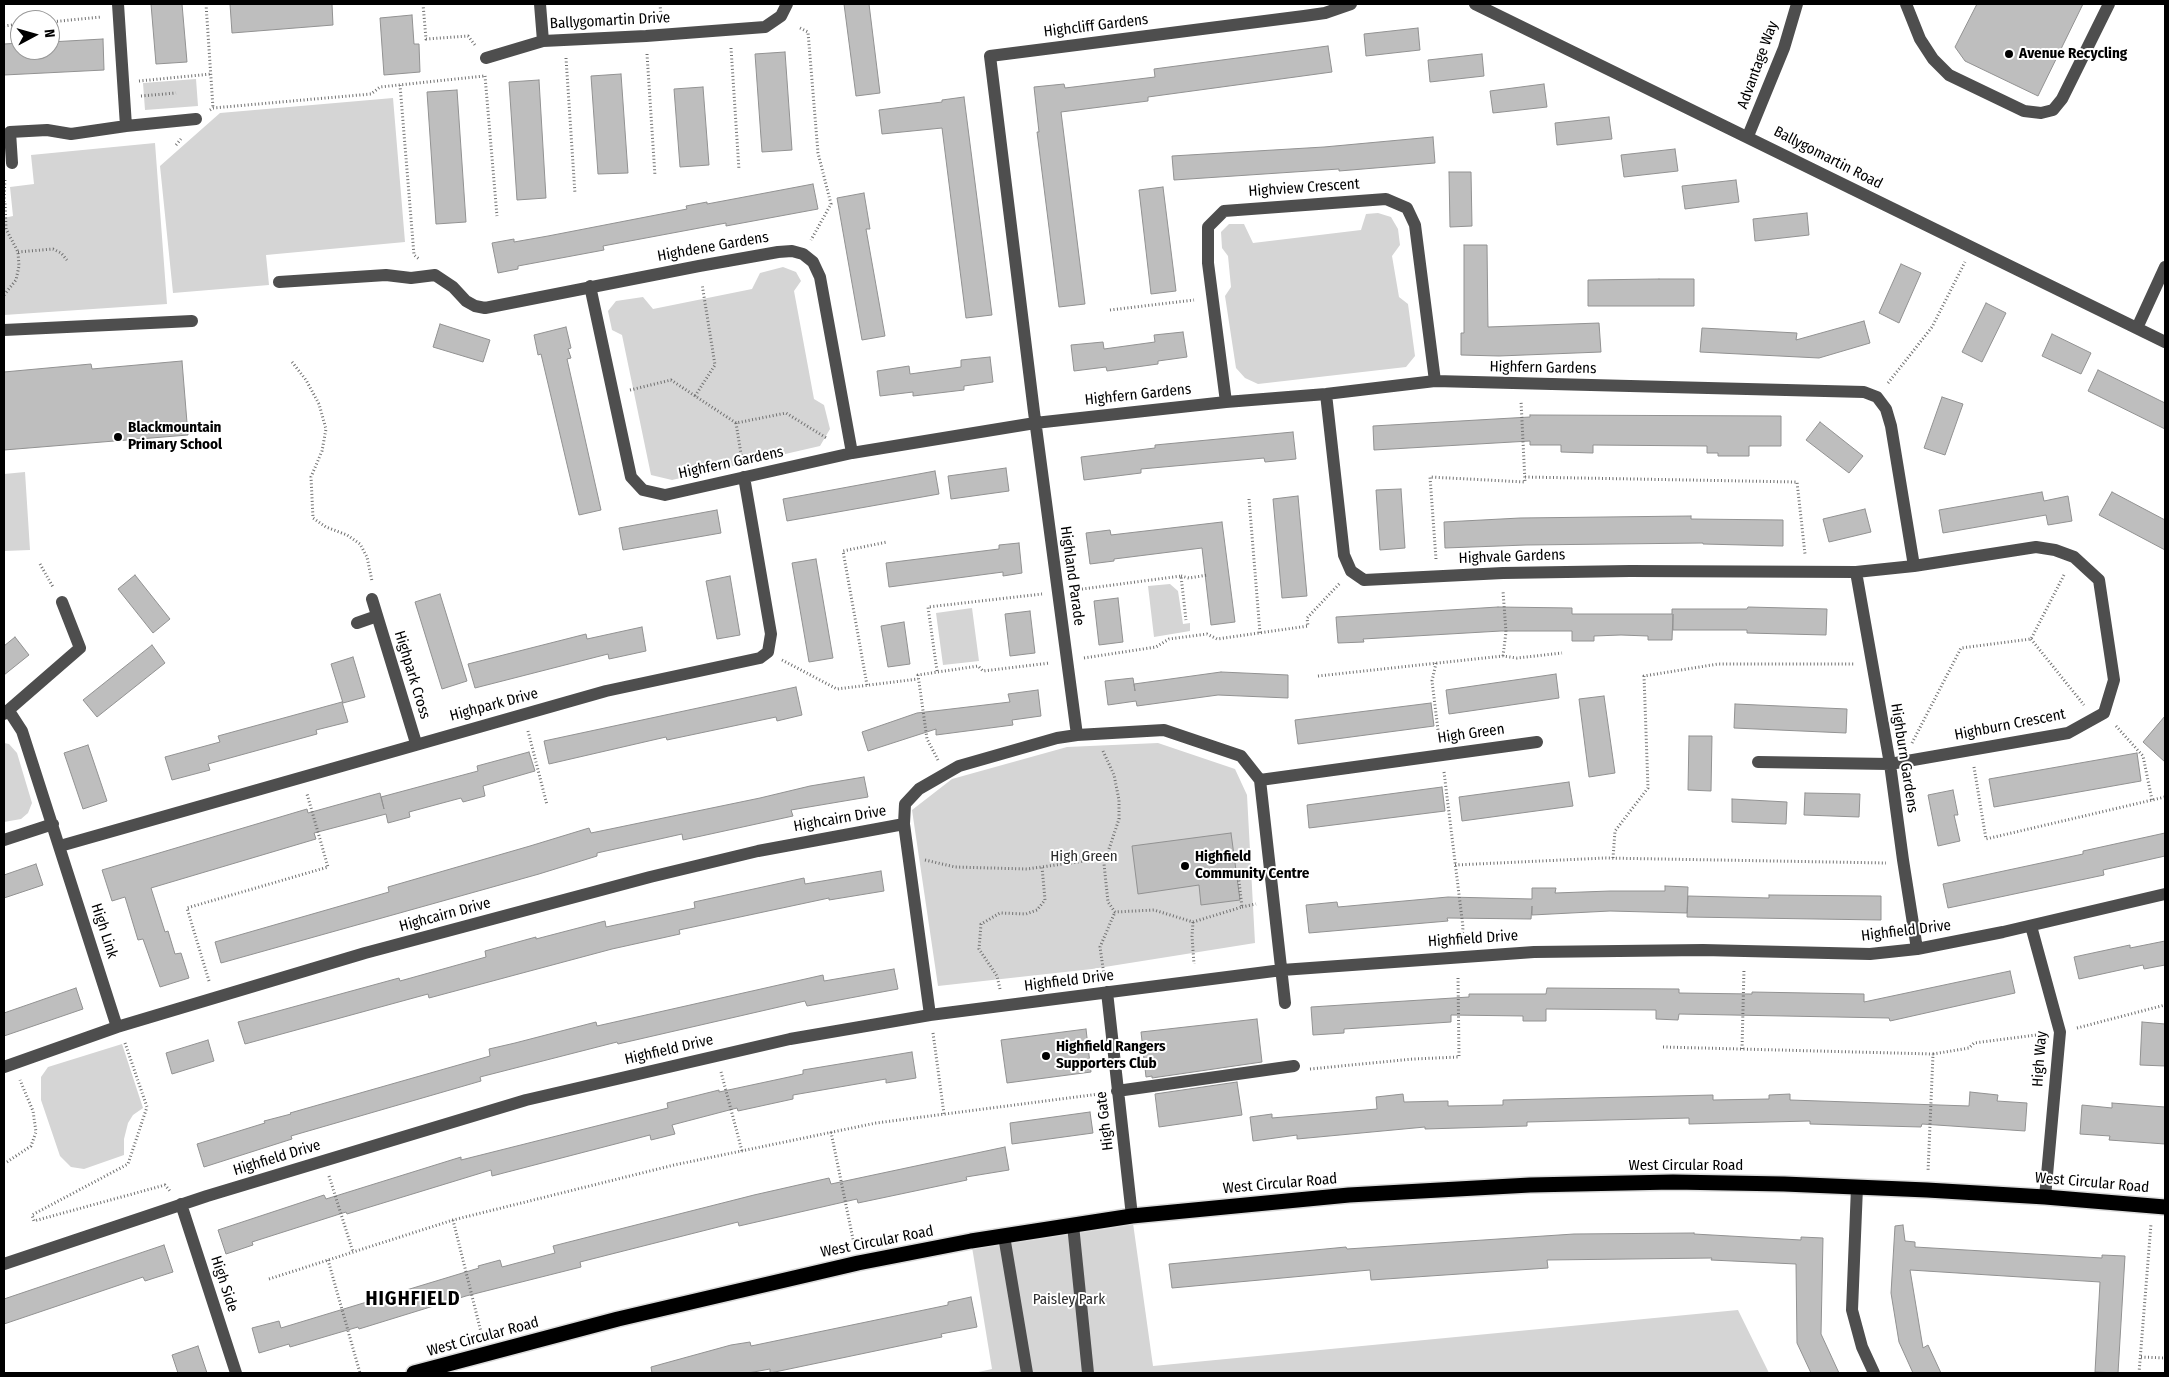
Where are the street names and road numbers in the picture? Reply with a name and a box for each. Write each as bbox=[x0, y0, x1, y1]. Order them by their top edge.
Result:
street label: Ballygomartin Drive bbox=[549, 9, 671, 33]
street label: Highcliff Gardens bbox=[1043, 11, 1149, 41]
street label: Advantage Way bbox=[1734, 19, 1782, 111]
street label: Ballygomartin Road bbox=[1771, 123, 1885, 193]
street label: Highview Crescent bbox=[1248, 175, 1360, 201]
street label: Highdene Gardens bbox=[656, 228, 770, 266]
street label: Highfern Gardens bbox=[1489, 358, 1597, 378]
street label: Highfern Gardens bbox=[1084, 380, 1192, 410]
street label: Highfern Gardens bbox=[677, 443, 785, 483]
street label: Highland Parade bbox=[1056, 525, 1088, 627]
street label: Highvale Gardens bbox=[1458, 546, 1566, 568]
street label: Highpark Cross bbox=[390, 629, 434, 721]
street label: Highpark Drive bbox=[448, 685, 540, 725]
street label: Highburn Gardens bbox=[1886, 702, 1922, 814]
street label: Highburn Crescent bbox=[1953, 705, 2067, 745]
street label: High Green bbox=[1436, 720, 1506, 748]
street label: Highcairn Drive bbox=[792, 802, 888, 836]
street label: Highcairn Drive bbox=[397, 894, 493, 936]
street label: High Link bbox=[87, 901, 121, 961]
street label: Highfield Drive bbox=[1860, 917, 1952, 945]
street label: Highfield Drive bbox=[1427, 927, 1519, 951]
street label: Highfield Drive bbox=[1023, 967, 1115, 995]
street label: High Way bbox=[2029, 1030, 2051, 1088]
street label: Highfield Drive bbox=[623, 1031, 715, 1069]
street label: High Gate bbox=[1092, 1090, 1118, 1152]
street label: Highfield Drive bbox=[231, 1136, 323, 1180]
street label: West Circular Road bbox=[1629, 1157, 1743, 1175]
street label: West Circular Road bbox=[2034, 1169, 2150, 1197]
street label: West Circular Road bbox=[1222, 1170, 1338, 1198]
street label: West Circular Road bbox=[819, 1222, 935, 1262]
street label: High Side bbox=[206, 1254, 242, 1314]
street label: West Circular Road bbox=[425, 1313, 541, 1361]

